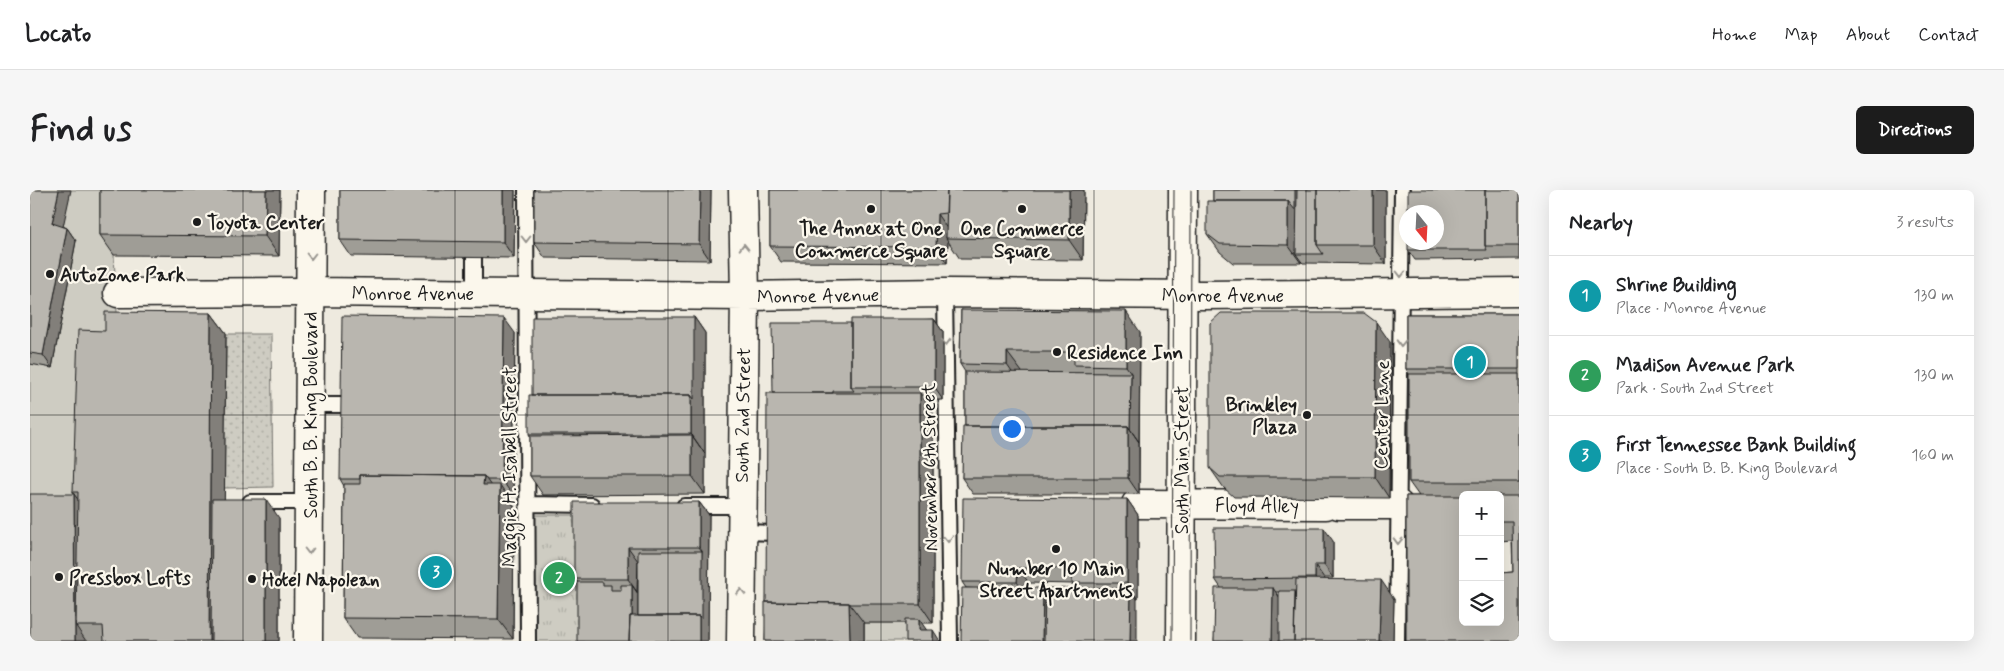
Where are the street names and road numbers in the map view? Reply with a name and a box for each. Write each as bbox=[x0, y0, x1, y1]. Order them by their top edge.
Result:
street label: Monroe Avenue bbox=[352, 282, 474, 307]
street label: Monroe Avenue bbox=[757, 283, 879, 310]
street label: Monroe Avenue bbox=[1162, 284, 1284, 309]
street label: South B. B. King Boulevard bbox=[299, 312, 326, 518]
street label: South 2nd Street bbox=[730, 347, 757, 483]
street label: Center Lane bbox=[1369, 360, 1396, 470]
street label: Maggie H. Isabell Street bbox=[498, 367, 526, 567]
street label: November 6th Street bbox=[917, 382, 944, 552]
street label: South Main Street bbox=[1170, 386, 1195, 534]
street label: Floyd Alley bbox=[1215, 494, 1299, 520]

